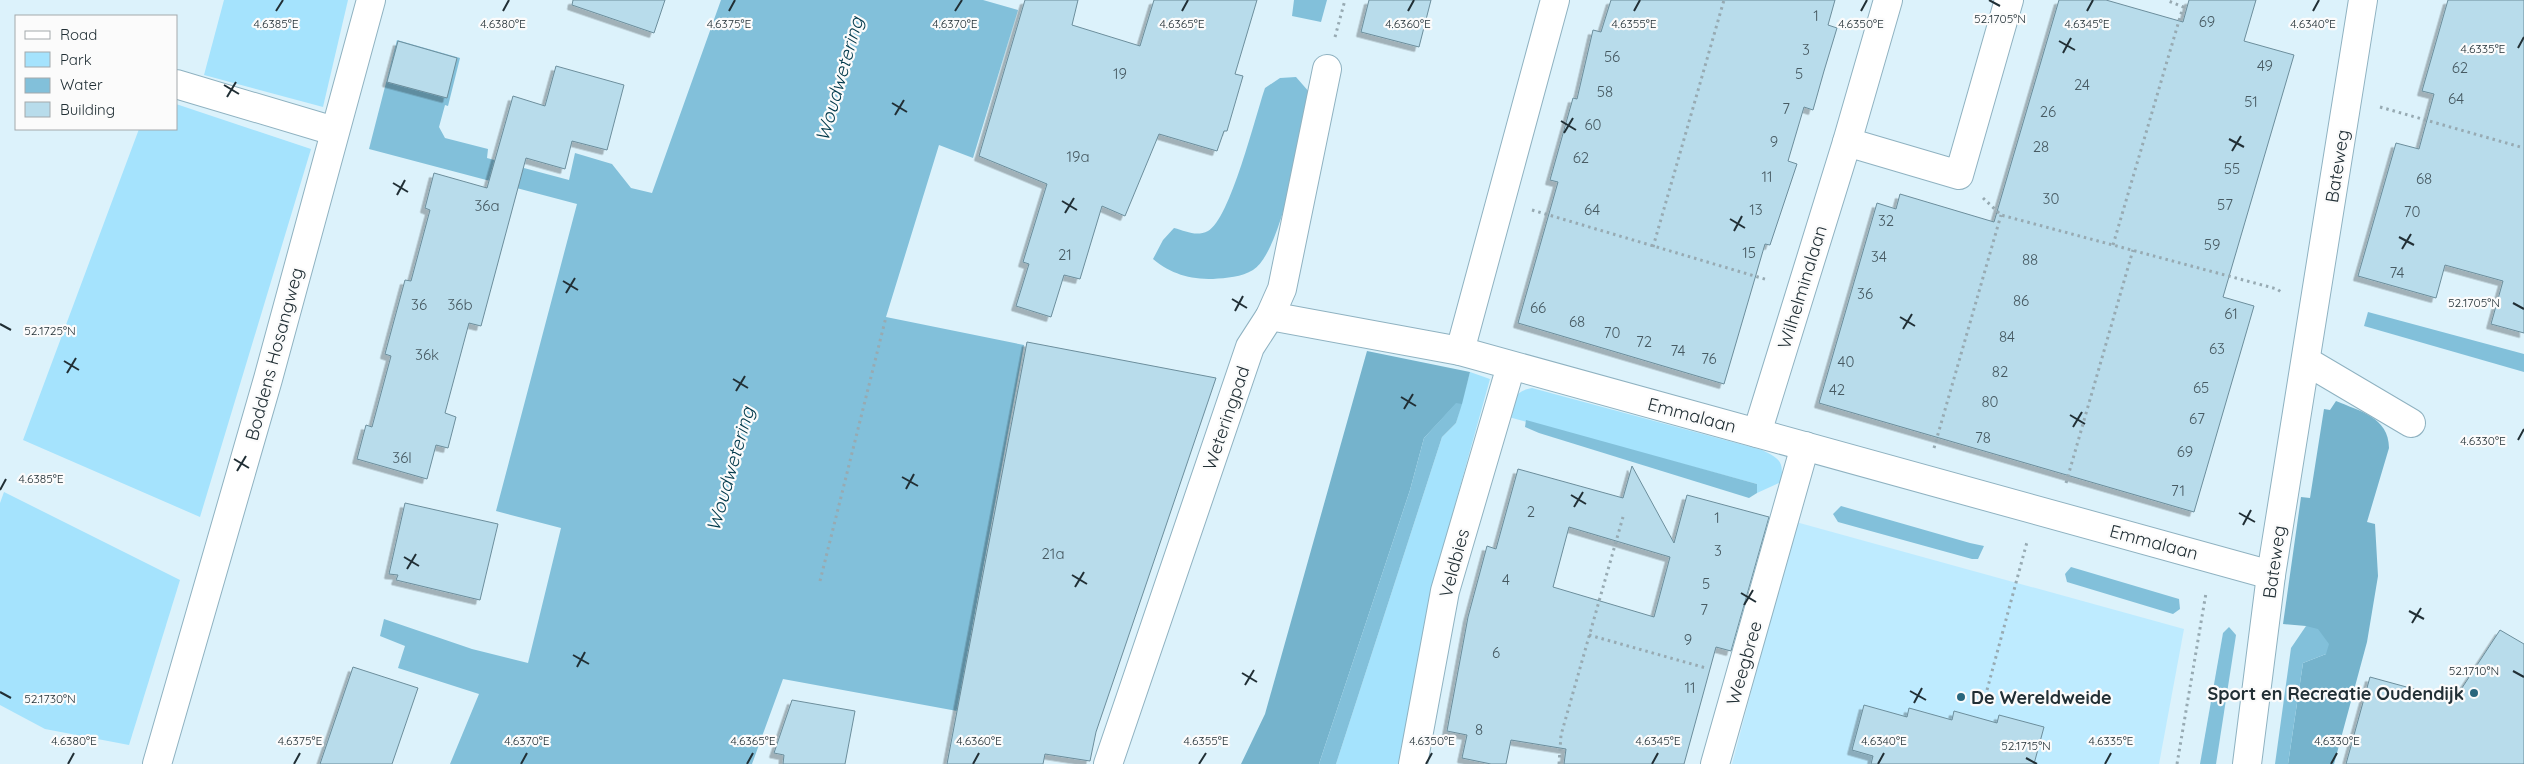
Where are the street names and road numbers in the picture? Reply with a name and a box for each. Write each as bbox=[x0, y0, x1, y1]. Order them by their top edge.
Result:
street label: Bateweg bbox=[2320, 128, 2354, 204]
street label: Wilhelminalaan bbox=[1772, 222, 1832, 352]
street label: Boddens Hosangweg bbox=[240, 265, 308, 443]
street label: Weteringpad bbox=[1197, 363, 1255, 473]
street label: Emmalaan bbox=[1645, 392, 1739, 438]
street label: Emmalaan bbox=[2107, 519, 2201, 565]
street label: Bateweg bbox=[2257, 524, 2291, 600]
street label: Veldbies bbox=[1434, 526, 1474, 600]
street label: Weegbree bbox=[1721, 618, 1767, 708]

